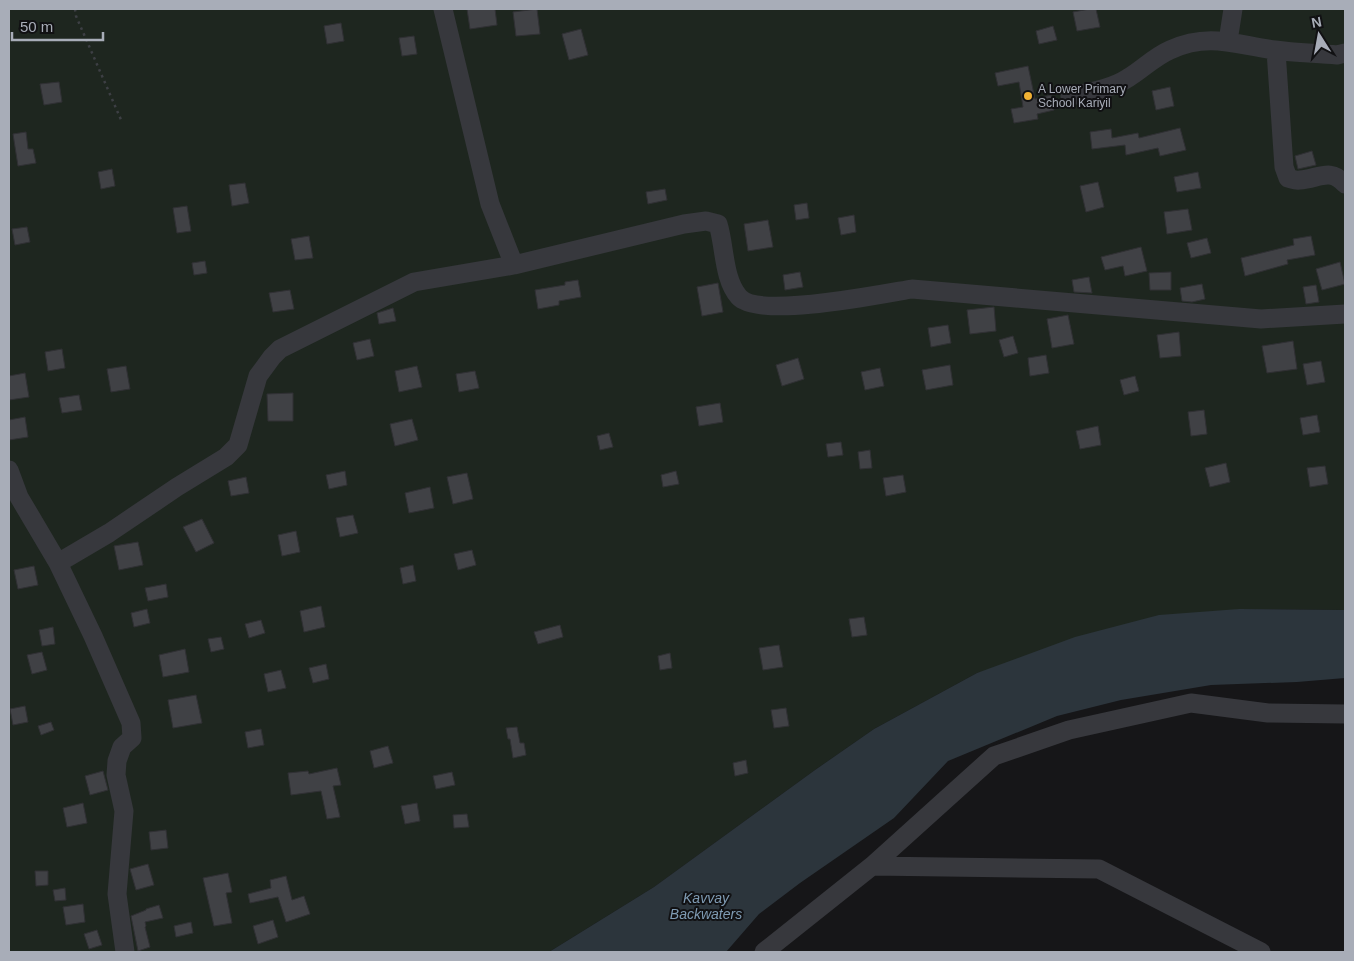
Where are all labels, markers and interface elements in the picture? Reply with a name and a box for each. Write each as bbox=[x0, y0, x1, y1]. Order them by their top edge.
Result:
scale bar bbox=[12, 10, 104, 42]
north arrow bbox=[1294, 10, 1344, 60]
text: N bbox=[1310, 13, 1323, 31]
text: 50 m bbox=[20, 18, 53, 35]
place label: A Lower Primary School Kariyil bbox=[1038, 82, 1126, 110]
marker: A Lower Primary School Kariyil bbox=[1022, 90, 1034, 102]
water label: Kavvay Backwaters bbox=[670, 890, 742, 922]

